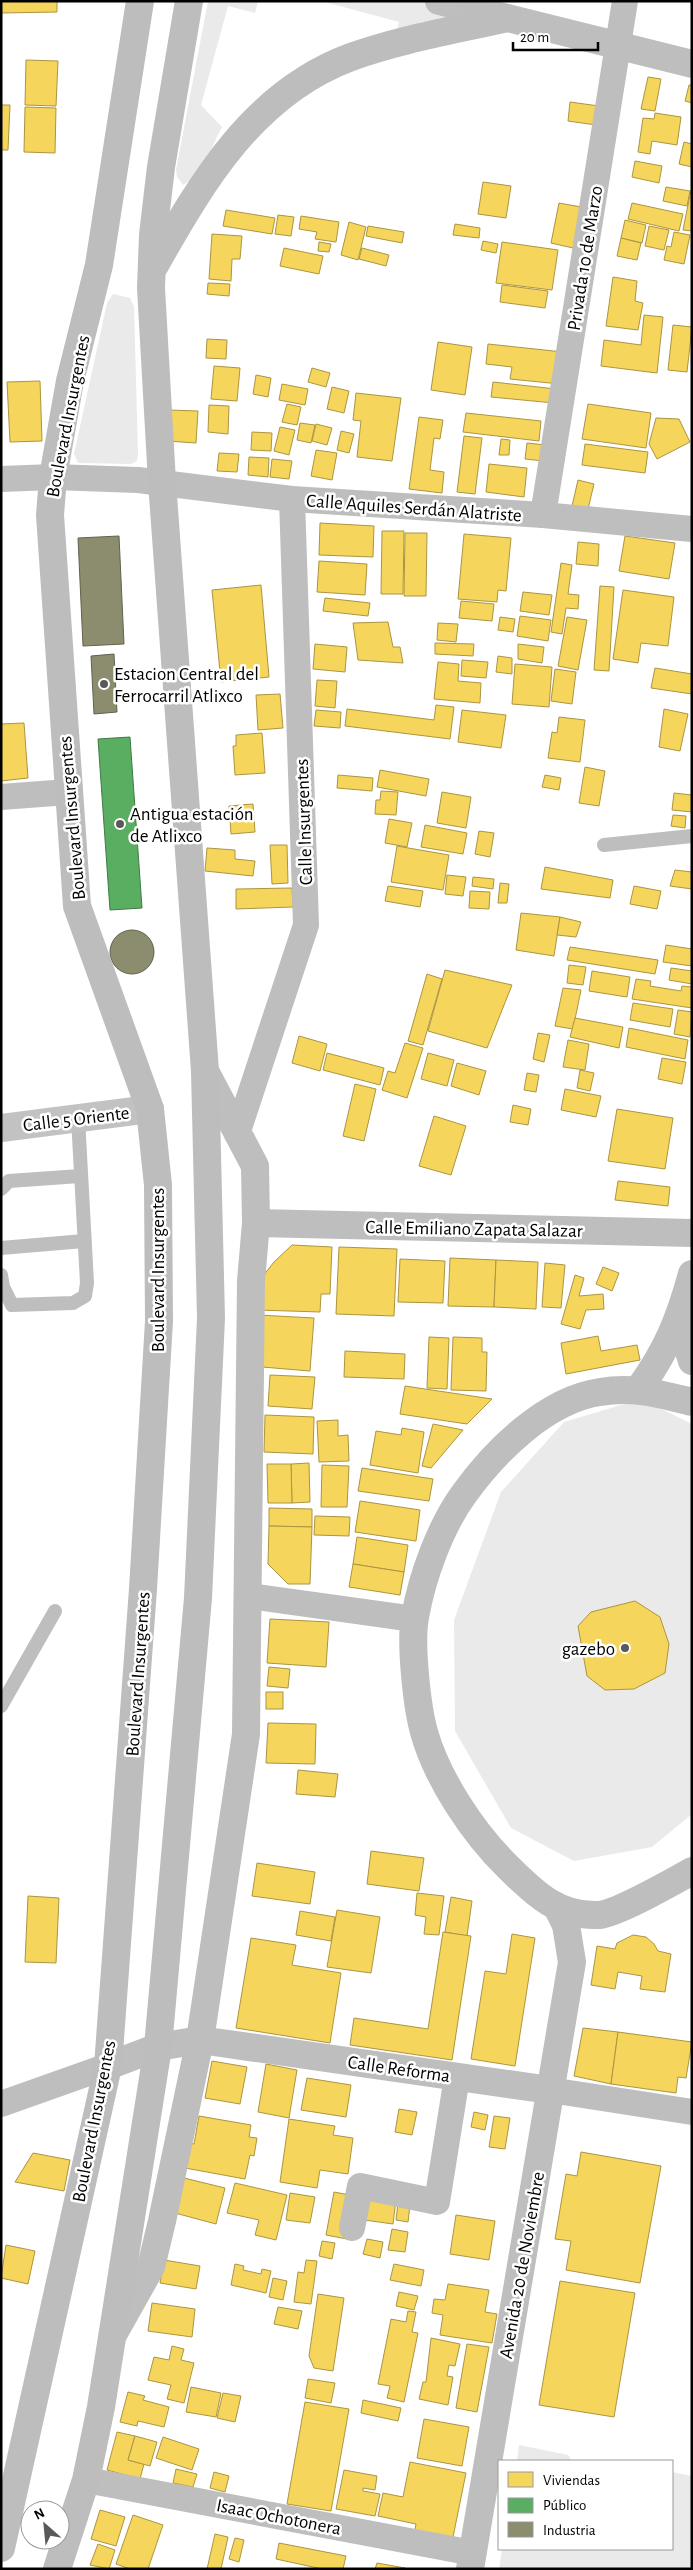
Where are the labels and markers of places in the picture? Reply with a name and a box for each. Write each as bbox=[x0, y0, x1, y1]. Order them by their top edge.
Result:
place label: Estacion Central del Ferrocarril Atlixco bbox=[114, 665, 259, 706]
marker: Estacion Central del Ferrocarril Atlixco bbox=[98, 678, 110, 690]
place label: Antigua estación de Atlixco bbox=[130, 805, 254, 846]
marker: Antigua estación de Atlixco bbox=[114, 818, 126, 830]
place label: gazebo bbox=[562, 1640, 615, 1659]
marker: gazebo bbox=[619, 1642, 631, 1654]

